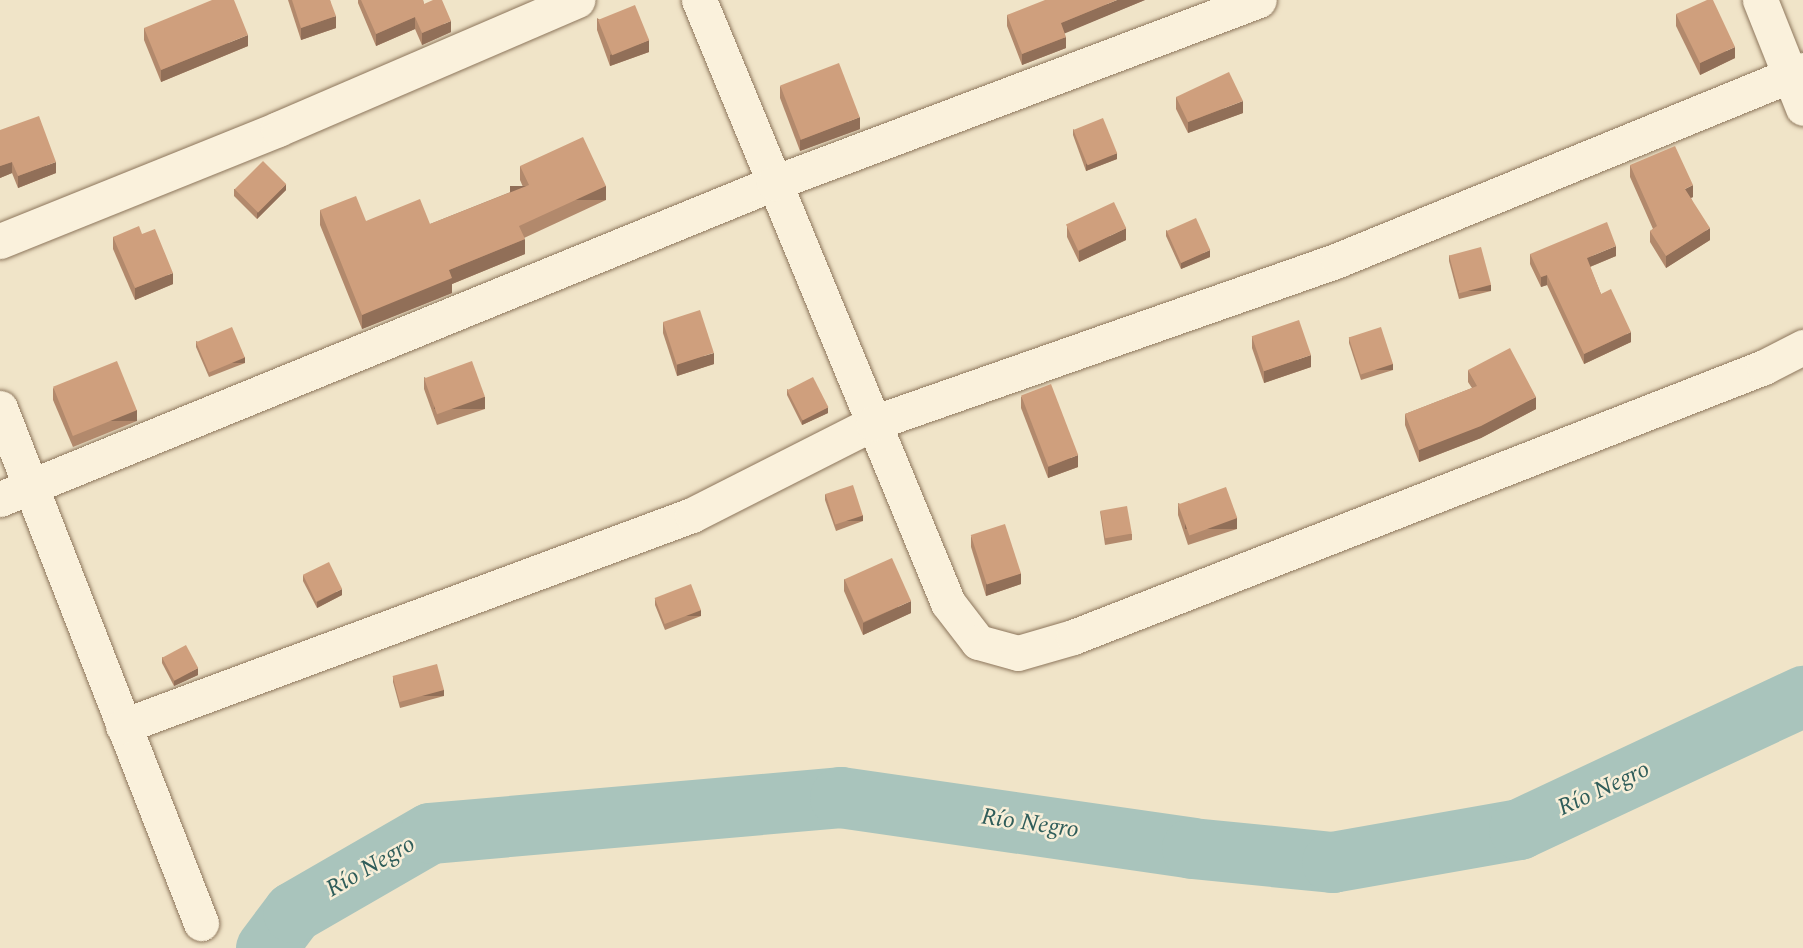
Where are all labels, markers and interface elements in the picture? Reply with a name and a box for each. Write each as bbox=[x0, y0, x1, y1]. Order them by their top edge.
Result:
water label: Río Negro bbox=[1553, 755, 1655, 823]
water label: Río Negro bbox=[979, 803, 1081, 845]
water label: Río Negro bbox=[321, 830, 421, 904]

